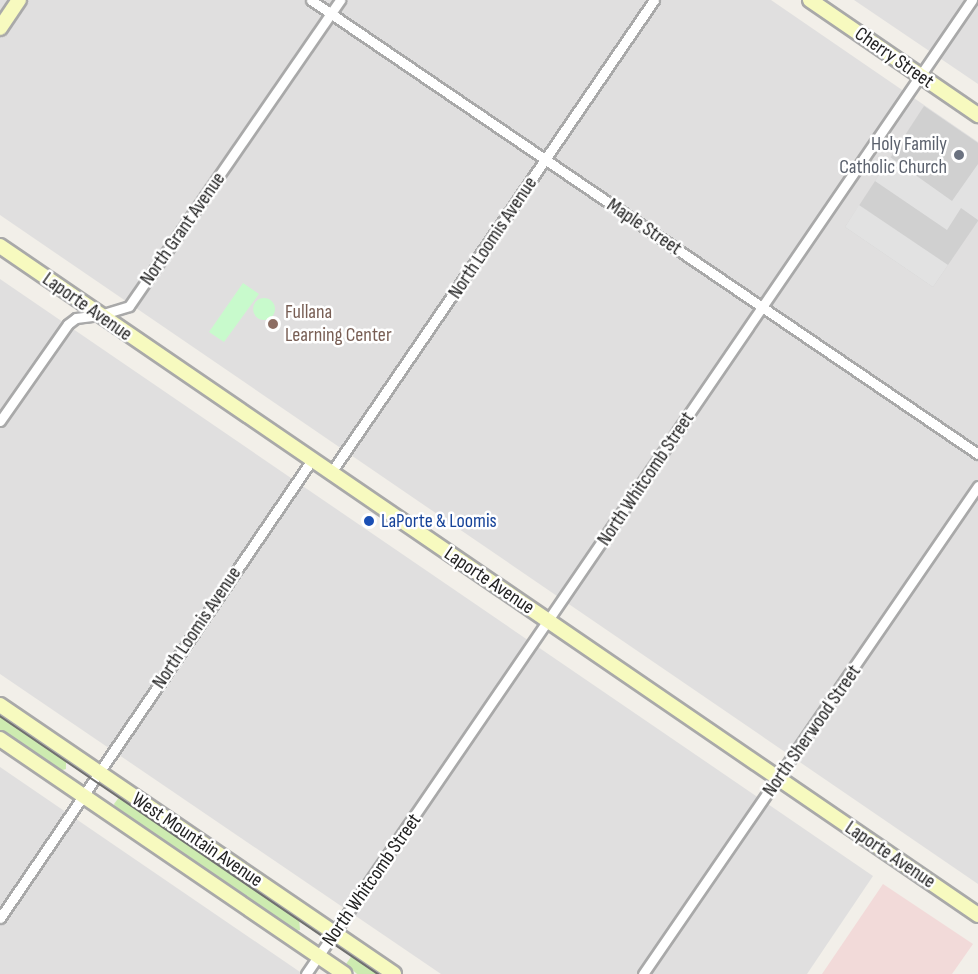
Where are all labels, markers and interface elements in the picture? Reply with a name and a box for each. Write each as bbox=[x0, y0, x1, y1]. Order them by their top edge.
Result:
street label: Cherry Street bbox=[850, 22, 938, 94]
place label: Holy Family Catholic Church bbox=[839, 132, 947, 179]
marker: Holy Family Catholic Church bbox=[952, 148, 966, 162]
street label: North Grant Avenue bbox=[135, 168, 231, 290]
street label: North Loomis Avenue bbox=[443, 172, 543, 304]
street label: Maple Street bbox=[602, 193, 686, 261]
street label: Laporte Avenue bbox=[38, 267, 136, 347]
place label: Fullana Learning Center bbox=[285, 300, 392, 347]
marker: Fullana Learning Center bbox=[266, 317, 280, 331]
street label: North Whitcomb Street bbox=[592, 408, 700, 550]
place label: LaPorte & Loomis bbox=[381, 509, 497, 533]
marker: LaPorte & Loomis bbox=[362, 514, 376, 528]
street label: Laporte Avenue bbox=[439, 542, 539, 620]
street label: North Loomis Avenue bbox=[147, 562, 247, 694]
street label: North Sherwood Street bbox=[758, 661, 866, 801]
street label: West Mountain Avenue bbox=[127, 787, 267, 893]
street label: North Whitcomb Street bbox=[317, 809, 427, 951]
street label: Laporte Avenue bbox=[840, 816, 940, 894]

